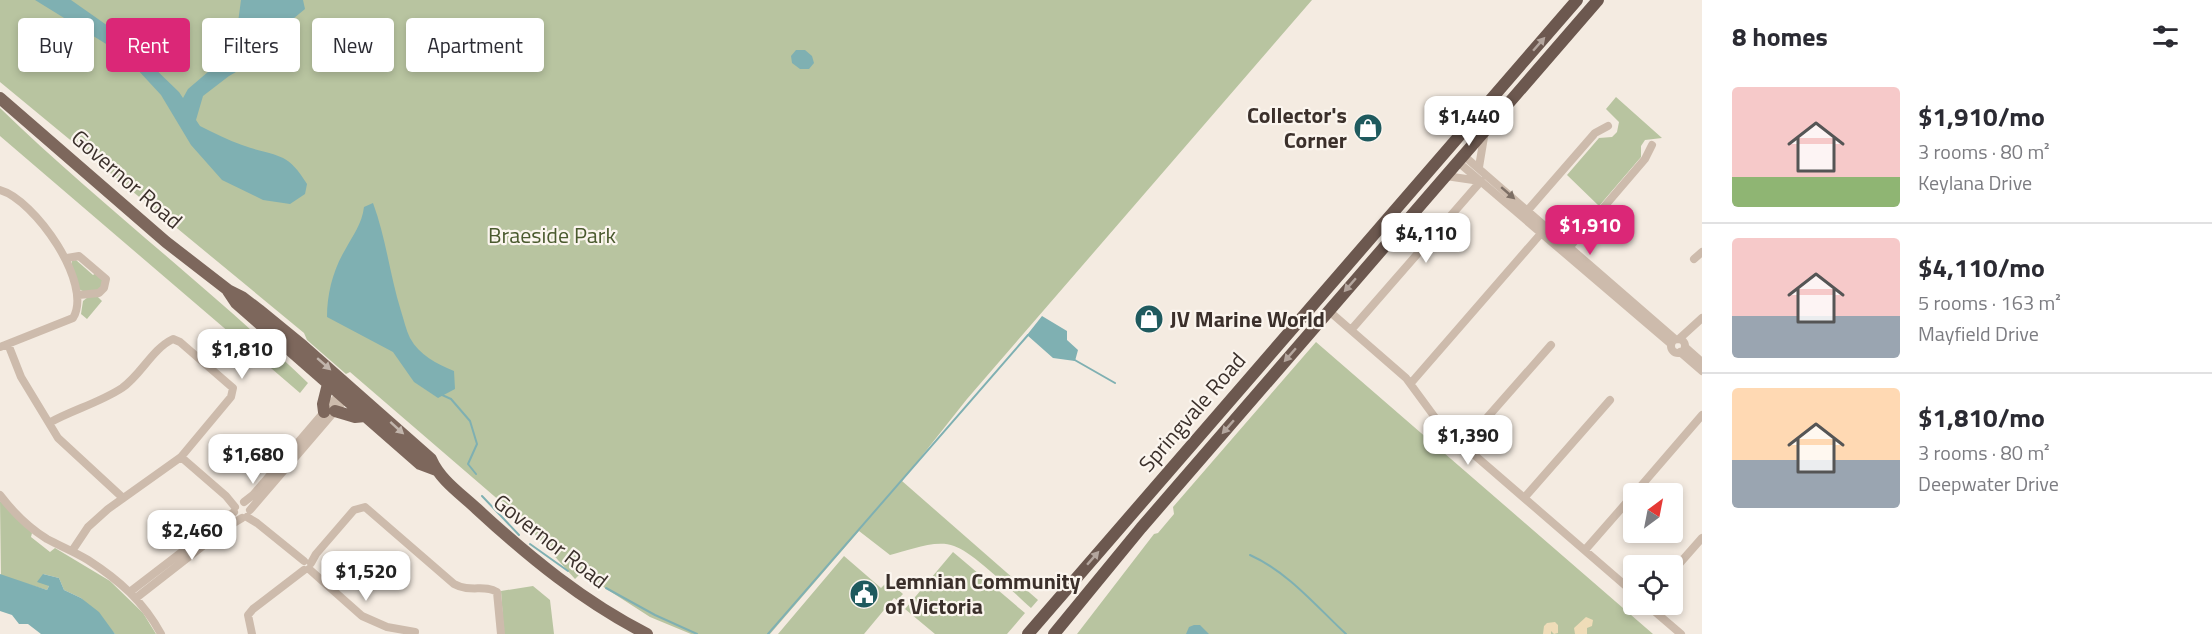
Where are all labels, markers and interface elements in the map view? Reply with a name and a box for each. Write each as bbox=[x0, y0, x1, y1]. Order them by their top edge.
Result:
text: 8 homes bbox=[1732, 17, 1828, 56]
chip: Buy bbox=[18, 18, 94, 72]
chip: Rent bbox=[106, 18, 190, 72]
chip: Filters bbox=[202, 18, 300, 72]
chip: New bbox=[312, 18, 394, 72]
chip: Apartment bbox=[406, 18, 544, 72]
icon: filters bbox=[2149, 20, 2182, 53]
one-way arrow bbox=[1532, 37, 1546, 52]
pin: $1,440 bbox=[1420, 96, 1518, 147]
text: $1,910/mo bbox=[1918, 97, 2045, 136]
place label: Collector's Corner bbox=[1247, 98, 1347, 157]
text: $1,440 bbox=[1438, 100, 1500, 131]
icon: home bbox=[1780, 111, 1852, 183]
shop icon: Collector's Corner bbox=[1352, 112, 1384, 144]
street label: Governor Road bbox=[64, 121, 190, 237]
text: 3 rooms · 80 m² bbox=[1918, 136, 2050, 167]
text: Keylana Drive bbox=[1918, 167, 2032, 198]
one-way arrow bbox=[1500, 186, 1515, 199]
pin: $1,910 bbox=[1541, 205, 1639, 256]
text: $1,910 bbox=[1559, 209, 1621, 240]
pin: $4,110 bbox=[1377, 213, 1475, 264]
text: $4,110 bbox=[1395, 217, 1457, 248]
park label: Braeside Park bbox=[488, 218, 616, 252]
text: $4,110/mo bbox=[1918, 248, 2045, 287]
icon: home bbox=[1780, 262, 1852, 334]
one-way arrow bbox=[1344, 278, 1357, 293]
text: 5 rooms · 163 m² bbox=[1918, 287, 2061, 318]
place label: JV Marine World bbox=[1170, 302, 1325, 336]
shop icon: JV Marine World bbox=[1133, 303, 1165, 335]
text: Mayfield Drive bbox=[1918, 318, 2039, 349]
pin: $1,810 bbox=[193, 329, 291, 380]
text: $1,810 bbox=[211, 333, 273, 364]
street label: Springvale Road bbox=[1130, 345, 1254, 479]
one-way arrow bbox=[1283, 347, 1296, 363]
one-way arrow bbox=[316, 357, 331, 370]
text: $1,810/mo bbox=[1918, 398, 2045, 437]
icon: home bbox=[1780, 412, 1852, 484]
pin: $1,390 bbox=[1419, 415, 1517, 466]
one-way arrow bbox=[1222, 419, 1235, 434]
text: $1,390 bbox=[1437, 419, 1499, 450]
one-way arrow bbox=[390, 421, 405, 435]
pin: $1,680 bbox=[204, 434, 302, 485]
text: 3 rooms · 80 m² bbox=[1918, 437, 2050, 468]
text: $1,680 bbox=[222, 438, 284, 469]
text: Deepwater Drive bbox=[1918, 468, 2059, 499]
north arrow bbox=[1623, 483, 1683, 543]
map controls bbox=[1623, 483, 1683, 615]
street label: Governor Road bbox=[486, 485, 616, 597]
pin: $2,460 bbox=[143, 510, 241, 561]
text: $2,460 bbox=[161, 514, 223, 545]
one-way arrow bbox=[1087, 550, 1100, 566]
pin: $1,520 bbox=[317, 551, 415, 602]
text: $1,520 bbox=[335, 555, 397, 586]
button: locate bbox=[1623, 555, 1683, 615]
place label: Lemnian Community of Victoria bbox=[885, 564, 1081, 623]
public building icon: Lemnian Community of Victoria bbox=[848, 578, 880, 610]

